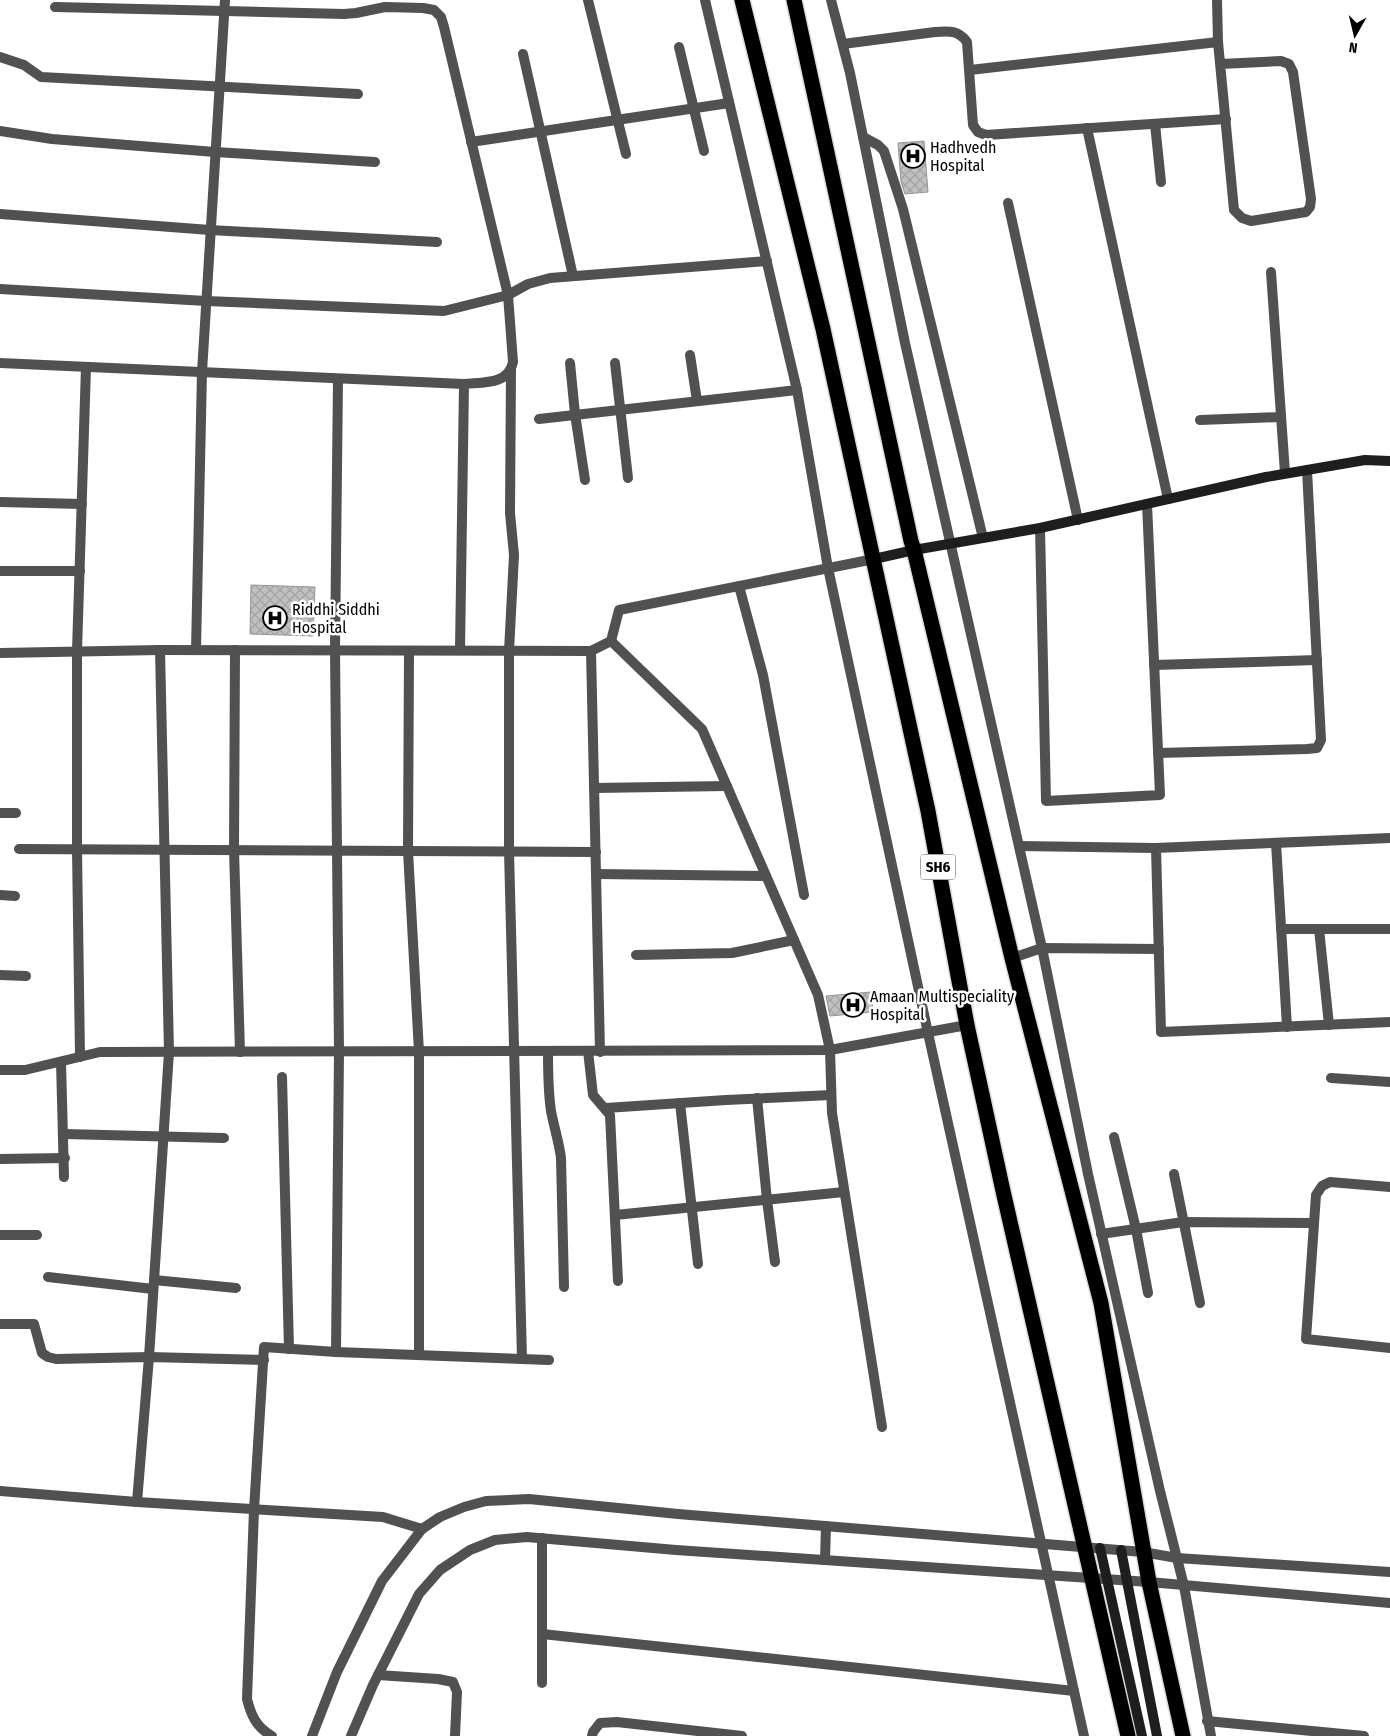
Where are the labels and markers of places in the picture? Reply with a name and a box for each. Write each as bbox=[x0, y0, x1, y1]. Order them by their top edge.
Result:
place label: Hadhvedh Hospital bbox=[930, 138, 996, 175]
hospital icon: Hadhvedh Hospital bbox=[900, 143, 926, 169]
place label: Riddhi Siddhi Hospital bbox=[292, 600, 380, 637]
hospital icon: Riddhi Siddhi Hospital bbox=[262, 605, 288, 631]
place label: Amaan Multispeciality Hospital bbox=[870, 987, 1015, 1024]
hospital icon: Amaan Multispeciality Hospital bbox=[840, 992, 866, 1018]

